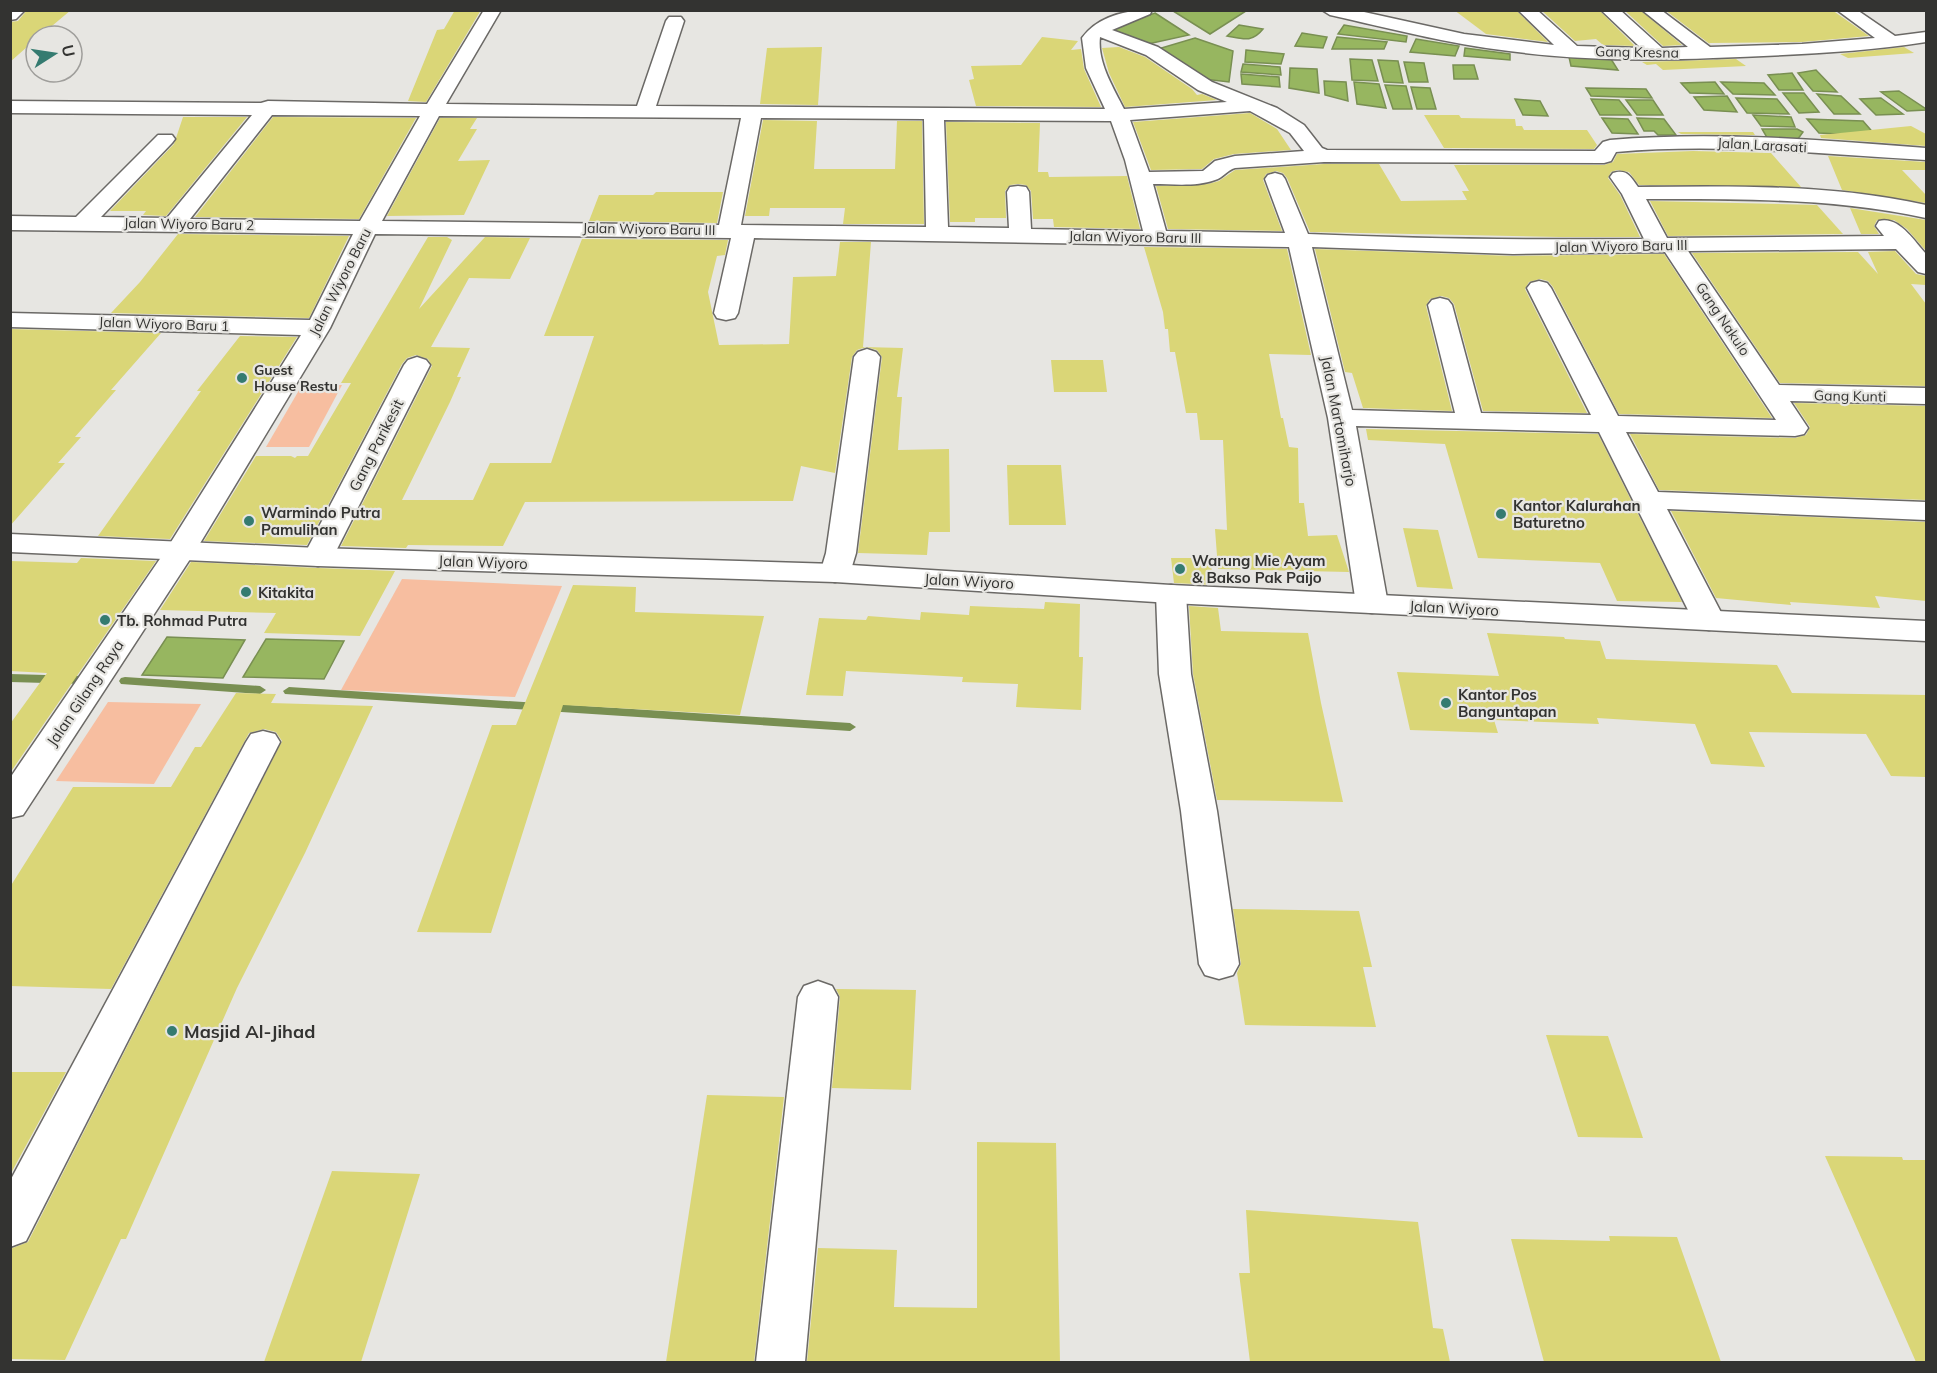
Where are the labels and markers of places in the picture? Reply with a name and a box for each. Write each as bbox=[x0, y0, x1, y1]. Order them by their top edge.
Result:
place label: Guest House Restu bbox=[254, 361, 338, 395]
marker: Guest House Restu bbox=[235, 371, 249, 385]
place label: Kantor Kalurahan Baturetno bbox=[1513, 496, 1641, 532]
place label: Warmindo Putra Pamulihan bbox=[261, 503, 380, 539]
marker: Kantor Kalurahan Baturetno bbox=[1494, 507, 1508, 521]
marker: Warmindo Putra Pamulihan bbox=[242, 514, 256, 528]
place label: Warung Mie Ayam & Bakso Pak Paijo bbox=[1192, 551, 1325, 587]
marker: Warung Mie Ayam & Bakso Pak Paijo bbox=[1173, 562, 1187, 576]
place label: Kitakita bbox=[258, 583, 314, 602]
marker: Kitakita bbox=[239, 585, 253, 599]
place label: Tb. Rohmad Putra bbox=[117, 611, 247, 630]
marker: Tb. Rohmad Putra bbox=[98, 613, 112, 627]
place label: Kantor Pos Banguntapan bbox=[1458, 685, 1557, 721]
marker: Kantor Pos Banguntapan bbox=[1439, 696, 1453, 710]
place label: Masjid Al-Jihad bbox=[184, 1020, 315, 1043]
marker: Masjid Al-Jihad bbox=[165, 1024, 179, 1038]

